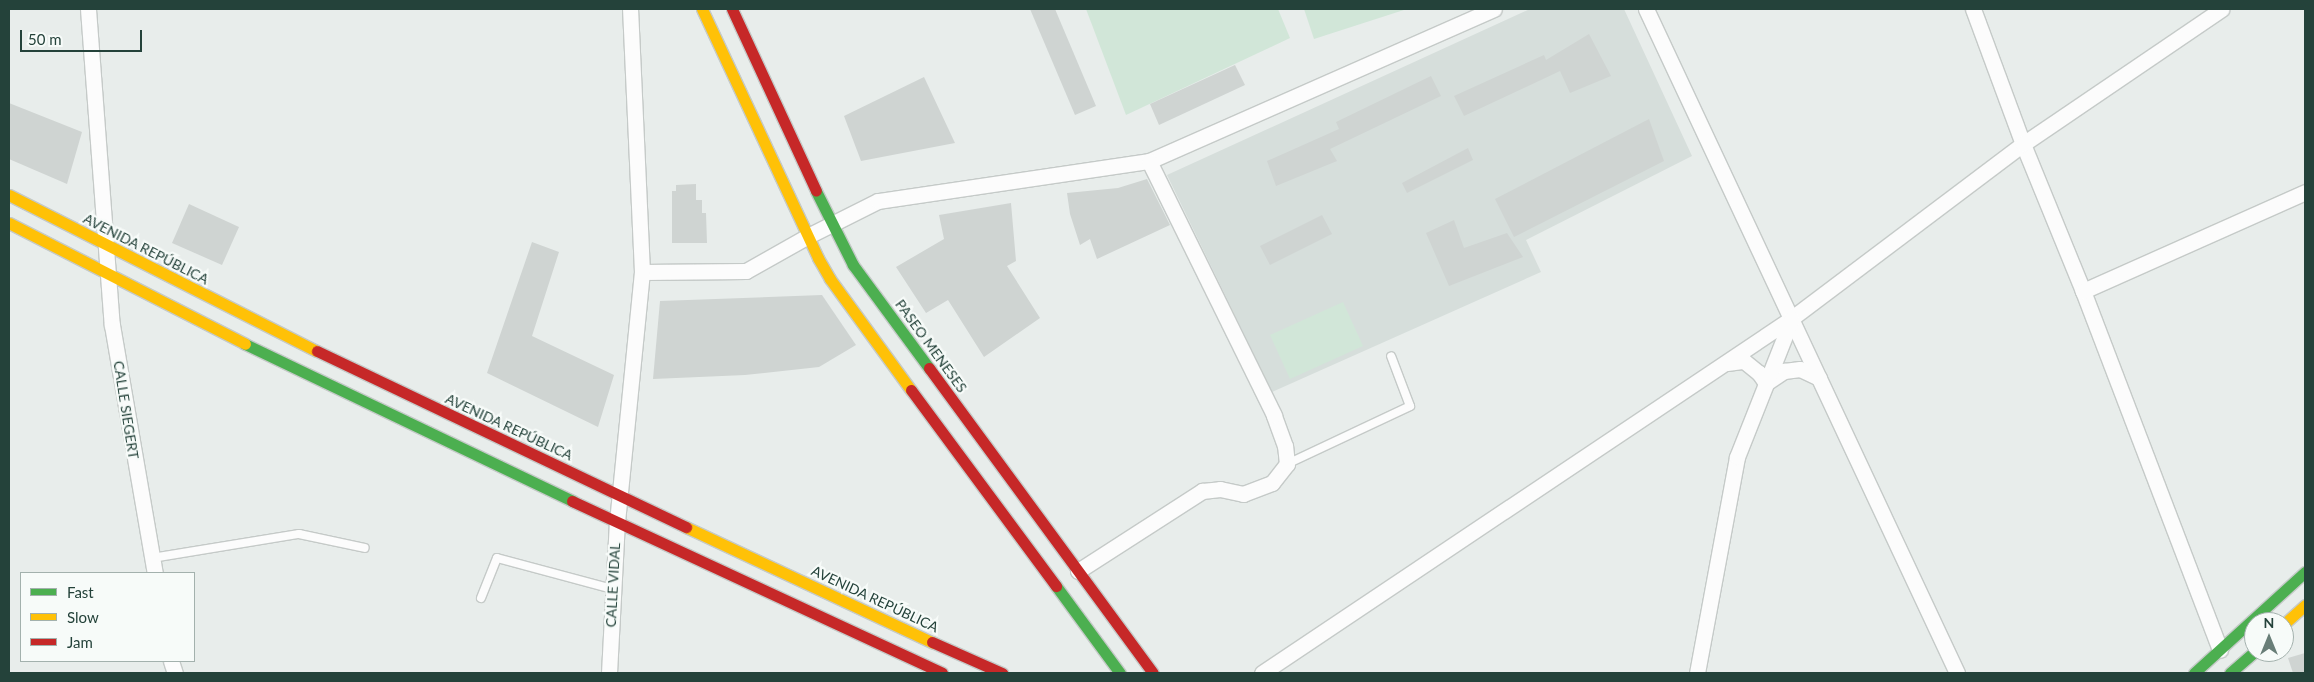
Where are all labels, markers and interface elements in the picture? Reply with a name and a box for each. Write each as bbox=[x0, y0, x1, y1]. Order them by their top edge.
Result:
scale bar bbox=[22, 20, 145, 52]
text: 50 m bbox=[28, 30, 62, 48]
street label: AVENIDA REPÚBLICA bbox=[80, 210, 212, 288]
street label: PASEO MENESES bbox=[892, 296, 970, 396]
street label: CALLE SIEGERT bbox=[110, 360, 142, 460]
street label: AVENIDA REPÚBLICA bbox=[443, 390, 575, 464]
street label: CALLE VIDAL bbox=[602, 542, 624, 628]
street label: AVENIDA REPÚBLICA bbox=[809, 562, 941, 636]
legend bbox=[20, 572, 195, 662]
text: Fast bbox=[67, 583, 94, 601]
text: Slow bbox=[67, 608, 99, 626]
north arrow bbox=[2244, 612, 2294, 662]
text: N bbox=[2264, 614, 2274, 631]
text: Jam bbox=[67, 633, 93, 651]

